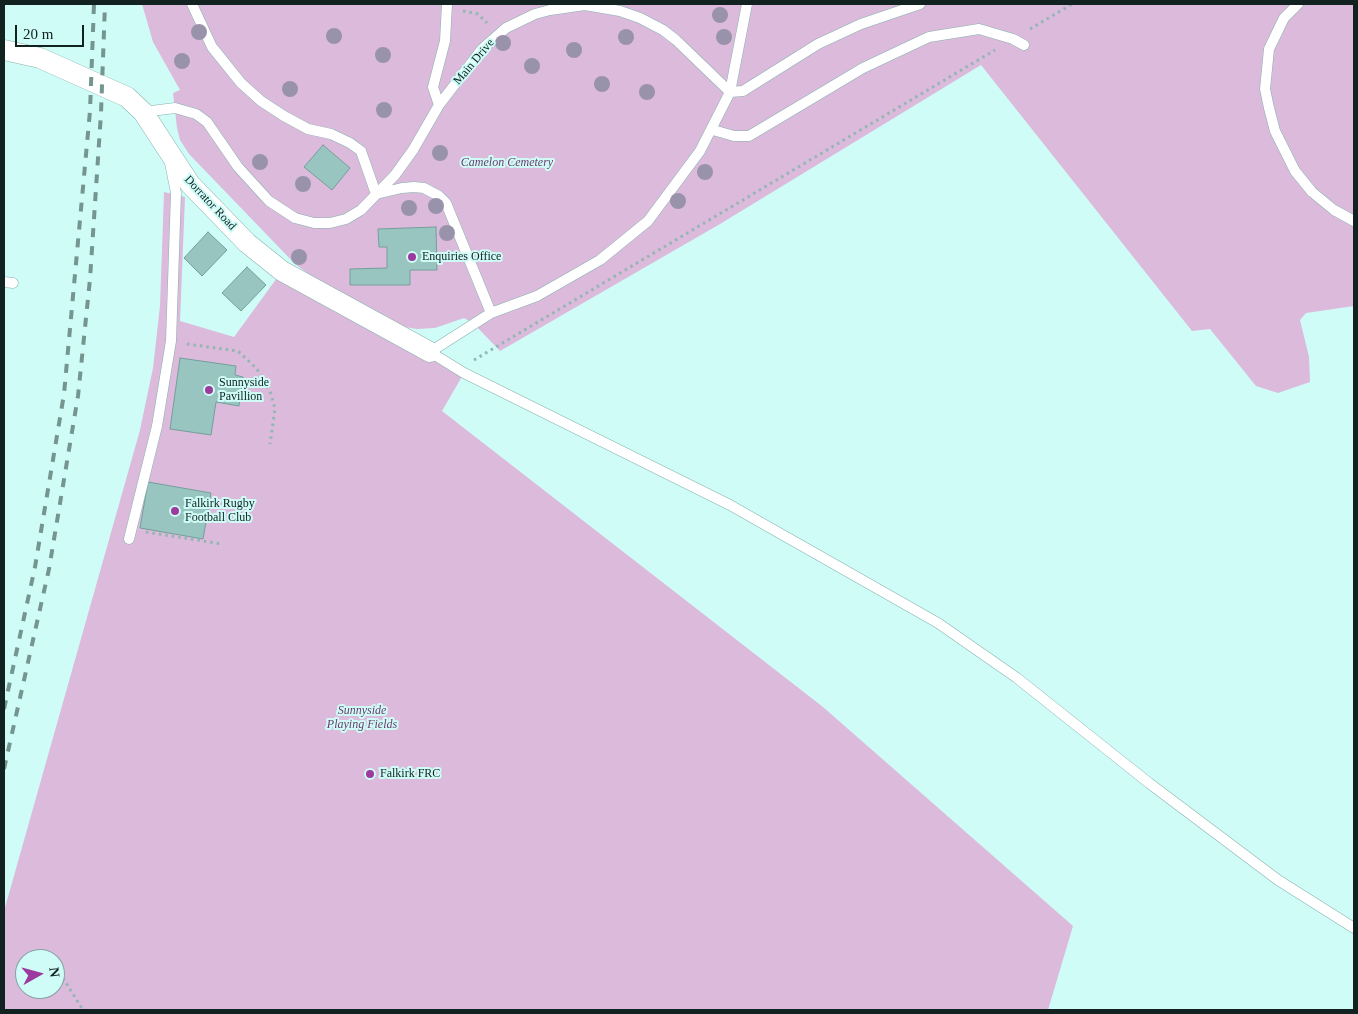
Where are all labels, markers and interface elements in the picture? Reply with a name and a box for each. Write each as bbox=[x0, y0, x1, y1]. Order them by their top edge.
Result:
scale bar bbox=[18, 15, 86, 47]
text: 20 m bbox=[23, 26, 53, 42]
street label: Main Drive bbox=[451, 36, 497, 88]
park label: Camelon Cemetery bbox=[461, 156, 553, 170]
street label: Dorrator Road bbox=[181, 173, 239, 233]
place label: Enquiries Office bbox=[422, 250, 501, 264]
marker: Enquiries Office bbox=[406, 251, 418, 263]
place label: Sunnyside Pavillion bbox=[219, 376, 269, 404]
marker: Sunnyside Pavillion bbox=[203, 384, 215, 396]
place label: Falkirk Rugby Football Club bbox=[185, 497, 255, 525]
marker: Falkirk Rugby Football Club bbox=[169, 505, 181, 517]
park label: Sunnyside Playing Fields bbox=[327, 704, 397, 732]
place label: Falkirk FRC bbox=[380, 767, 440, 781]
marker: Falkirk FRC bbox=[364, 768, 376, 780]
north arrow bbox=[15, 949, 65, 999]
text: N bbox=[46, 966, 62, 978]

